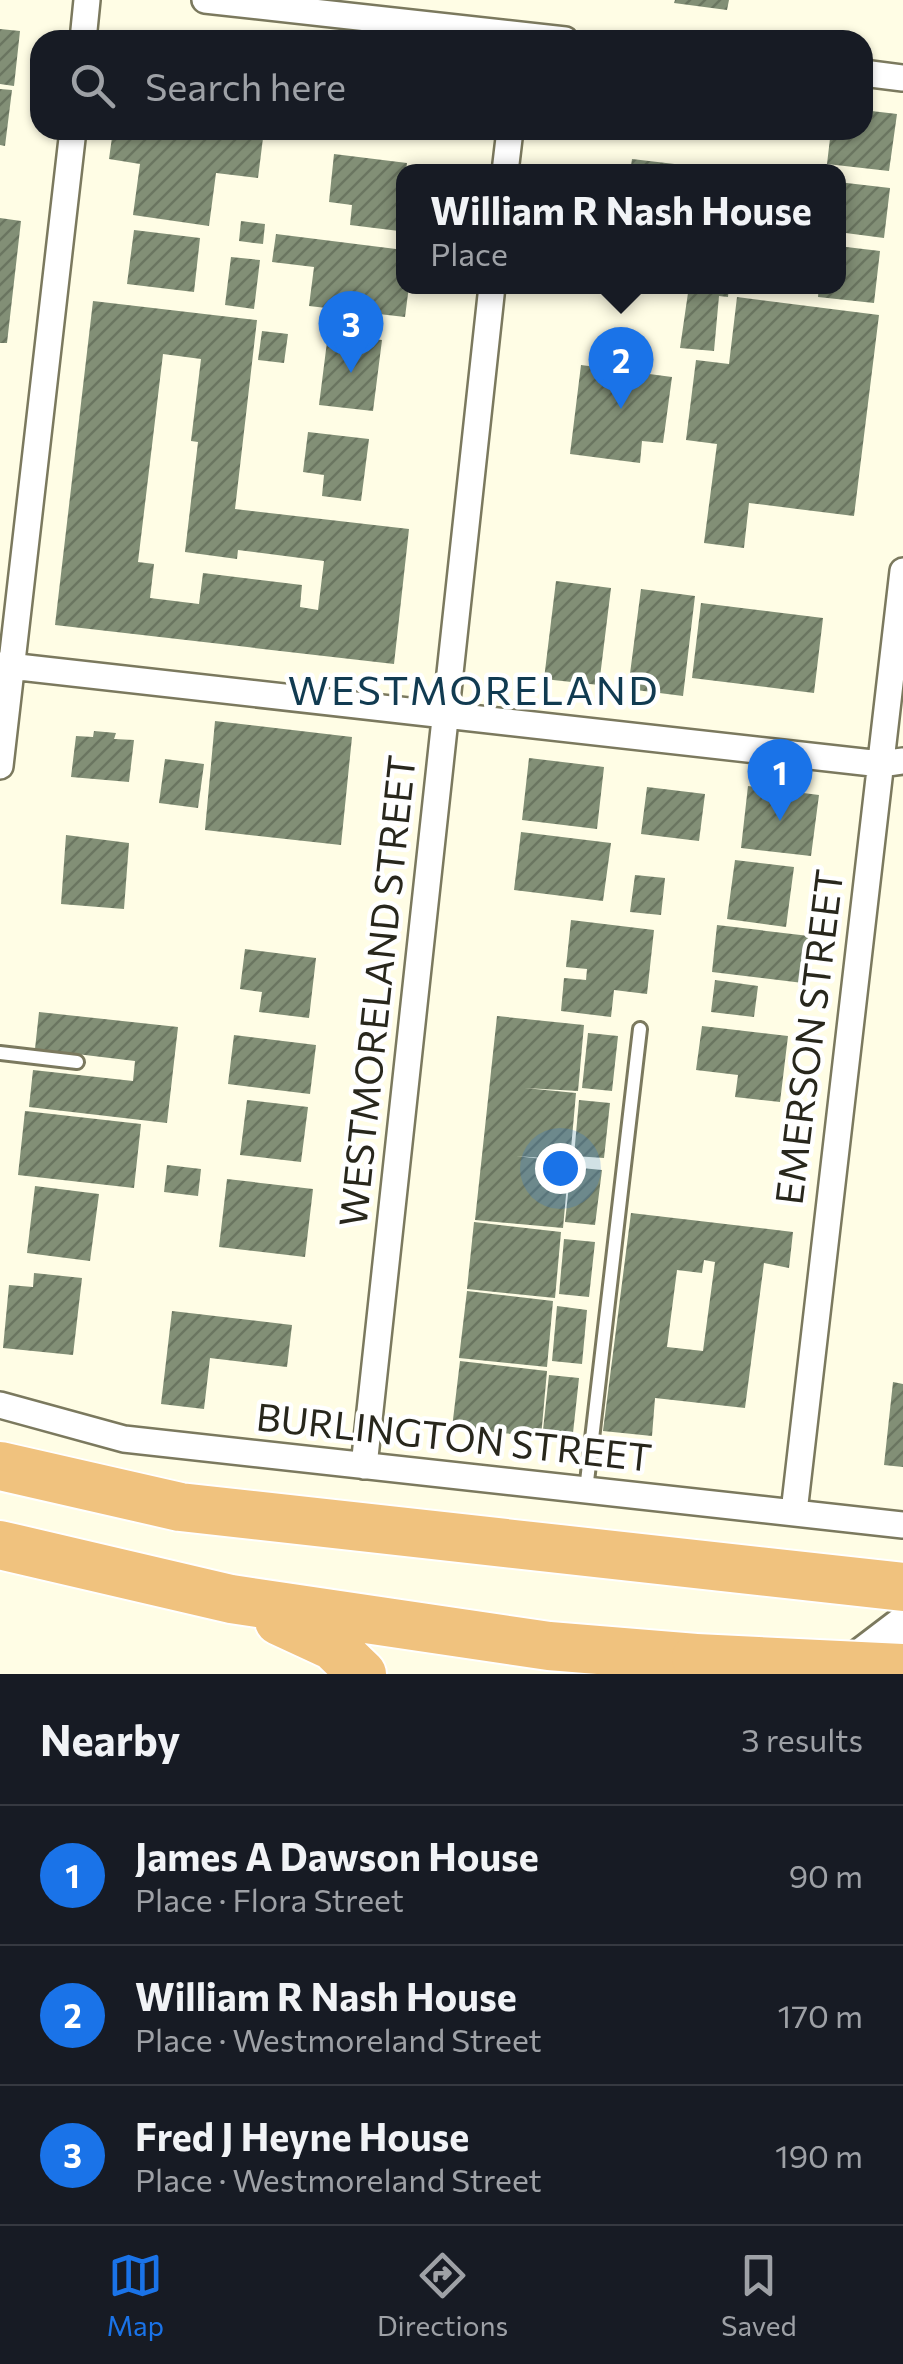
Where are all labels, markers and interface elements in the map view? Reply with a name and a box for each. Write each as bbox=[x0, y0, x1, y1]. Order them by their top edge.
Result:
search box bbox=[30, 30, 873, 140]
icon: search bbox=[65, 58, 120, 113]
text: Search here bbox=[145, 62, 346, 109]
popup bbox=[396, 164, 846, 294]
text: William R Nash House bbox=[430, 186, 812, 233]
text: Place bbox=[430, 233, 508, 273]
pin: 3 bbox=[318, 290, 384, 373]
pin: 2 bbox=[588, 326, 654, 409]
district label: WESTMORELAND bbox=[288, 664, 660, 713]
pin: 1 bbox=[748, 738, 812, 821]
street label: WESTMORELAND STREET bbox=[327, 753, 424, 1229]
street label: EMERSON STREET bbox=[764, 866, 851, 1207]
your location bbox=[535, 1143, 586, 1194]
street label: BURLINGTON STREET bbox=[254, 1391, 654, 1480]
text: Nearby bbox=[40, 1713, 180, 1765]
text: 3 results bbox=[741, 1719, 863, 1759]
text: James A Dawson House bbox=[135, 1832, 539, 1879]
text: 1 bbox=[65, 1855, 80, 1895]
text: 90 m bbox=[789, 1855, 863, 1895]
text: Place · Flora Street bbox=[135, 1879, 404, 1919]
text: William R Nash House bbox=[135, 1972, 517, 2019]
text: 2 bbox=[63, 1995, 82, 2035]
text: 170 m bbox=[778, 1995, 863, 2035]
text: Place · Westmoreland Street bbox=[135, 2019, 542, 2059]
text: Fred J Heyne House bbox=[135, 2112, 469, 2159]
text: 3 bbox=[63, 2135, 82, 2175]
text: 190 m bbox=[775, 2135, 863, 2175]
text: Place · Westmoreland Street bbox=[135, 2159, 542, 2199]
tab: Map bbox=[106, 2248, 164, 2342]
tab: Directions bbox=[377, 2248, 508, 2342]
tab: Saved bbox=[721, 2248, 797, 2342]

